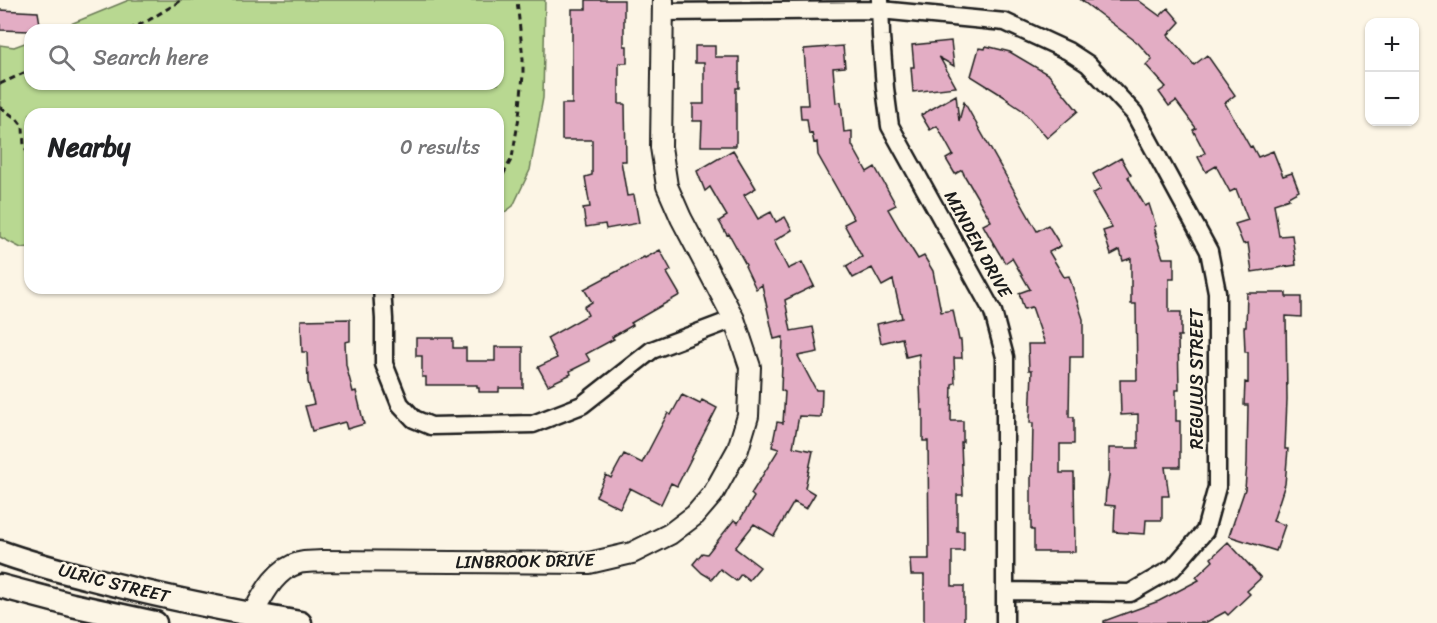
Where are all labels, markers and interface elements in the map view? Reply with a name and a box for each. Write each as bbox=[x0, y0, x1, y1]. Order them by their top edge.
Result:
map controls bbox=[1365, 18, 1419, 126]
button: + bbox=[1365, 18, 1419, 72]
search box bbox=[24, 24, 504, 90]
text: Search here bbox=[93, 38, 209, 77]
icon: search bbox=[45, 41, 78, 74]
button: − bbox=[1365, 72, 1419, 126]
text: Nearby bbox=[48, 124, 130, 170]
text: 0 results bbox=[400, 130, 480, 165]
street label: MINDEN DRIVE bbox=[935, 184, 1021, 305]
street label: REGULUS STREET bbox=[1181, 307, 1213, 449]
street label: LINBROOK DRIVE bbox=[455, 544, 596, 578]
street label: ULRIC STREET bbox=[55, 554, 174, 613]

